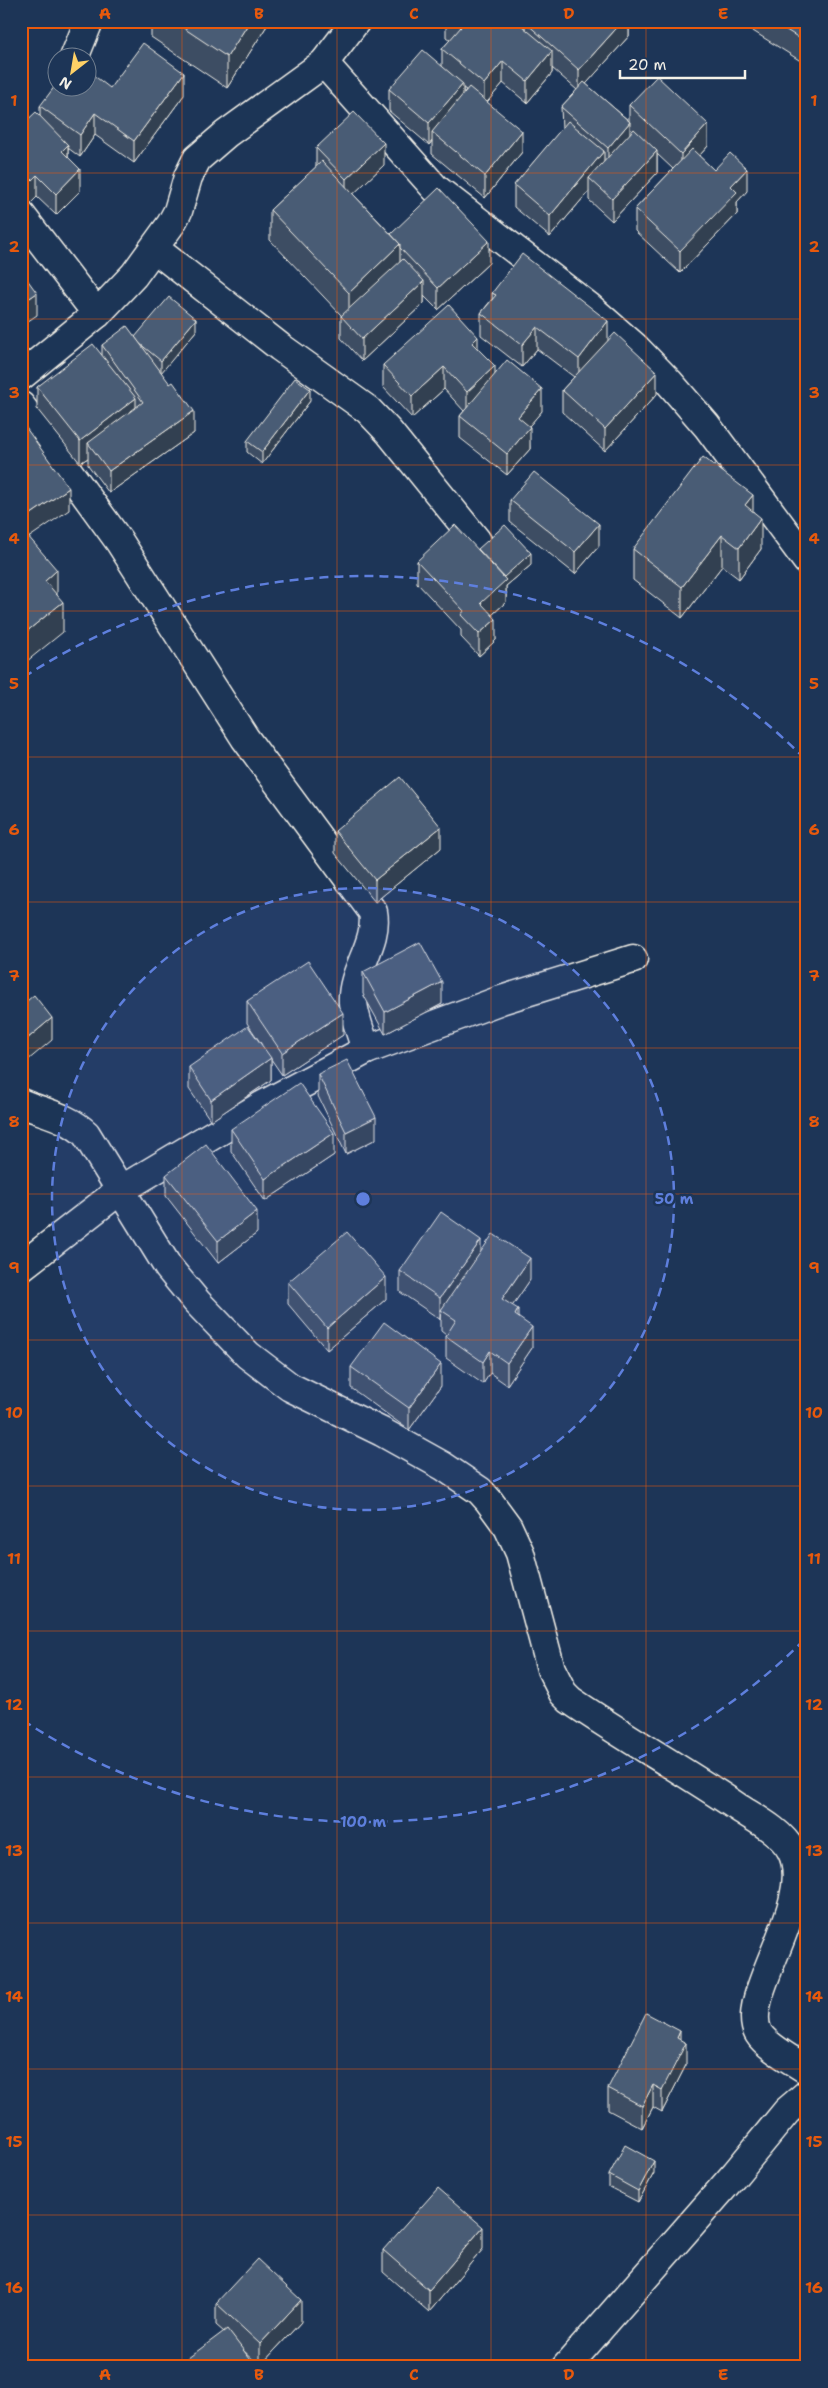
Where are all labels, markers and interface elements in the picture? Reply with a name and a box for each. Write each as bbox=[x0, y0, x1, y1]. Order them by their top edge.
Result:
text: A bbox=[99, 3, 111, 24]
text: B bbox=[254, 3, 264, 24]
text: C bbox=[409, 3, 419, 24]
text: D bbox=[563, 3, 575, 24]
text: E bbox=[718, 3, 728, 24]
north arrow bbox=[48, 48, 98, 98]
scale bar bbox=[620, 48, 746, 80]
text: 20 m bbox=[628, 55, 667, 75]
text: N bbox=[56, 73, 75, 94]
text: 1 bbox=[10, 90, 18, 111]
text: 1 bbox=[810, 90, 818, 111]
text: 2 bbox=[8, 236, 20, 257]
text: 2 bbox=[808, 236, 820, 257]
text: 3 bbox=[8, 382, 20, 403]
text: 3 bbox=[808, 382, 820, 403]
text: 4 bbox=[8, 528, 20, 549]
text: 4 bbox=[808, 528, 820, 549]
text: 5 bbox=[9, 673, 19, 694]
text: 5 bbox=[809, 673, 819, 694]
text: 6 bbox=[8, 819, 20, 840]
text: 6 bbox=[808, 819, 820, 840]
text: 7 bbox=[8, 965, 20, 986]
text: 7 bbox=[808, 965, 820, 986]
text: 8 bbox=[8, 1111, 20, 1132]
text: 8 bbox=[808, 1111, 820, 1132]
text: 50 m bbox=[655, 1189, 694, 1209]
centre of rings bbox=[354, 1190, 372, 1208]
text: 9 bbox=[8, 1257, 20, 1278]
text: 9 bbox=[808, 1257, 820, 1278]
text: 10 bbox=[5, 1402, 23, 1423]
text: 10 bbox=[805, 1402, 823, 1423]
text: 11 bbox=[7, 1548, 21, 1569]
text: 11 bbox=[807, 1548, 821, 1569]
text: 12 bbox=[5, 1694, 23, 1715]
text: 12 bbox=[805, 1694, 823, 1715]
text: 100 m bbox=[340, 1812, 386, 1832]
text: 13 bbox=[5, 1840, 23, 1861]
text: 13 bbox=[805, 1840, 823, 1861]
text: 14 bbox=[5, 1986, 23, 2007]
text: 14 bbox=[805, 1986, 823, 2007]
text: 15 bbox=[5, 2131, 23, 2152]
text: 15 bbox=[805, 2131, 823, 2152]
text: 16 bbox=[5, 2277, 23, 2298]
text: 16 bbox=[805, 2277, 823, 2298]
text: A bbox=[99, 2364, 111, 2385]
text: B bbox=[254, 2364, 264, 2385]
text: C bbox=[409, 2364, 419, 2385]
text: D bbox=[563, 2364, 575, 2385]
text: E bbox=[718, 2364, 728, 2385]

